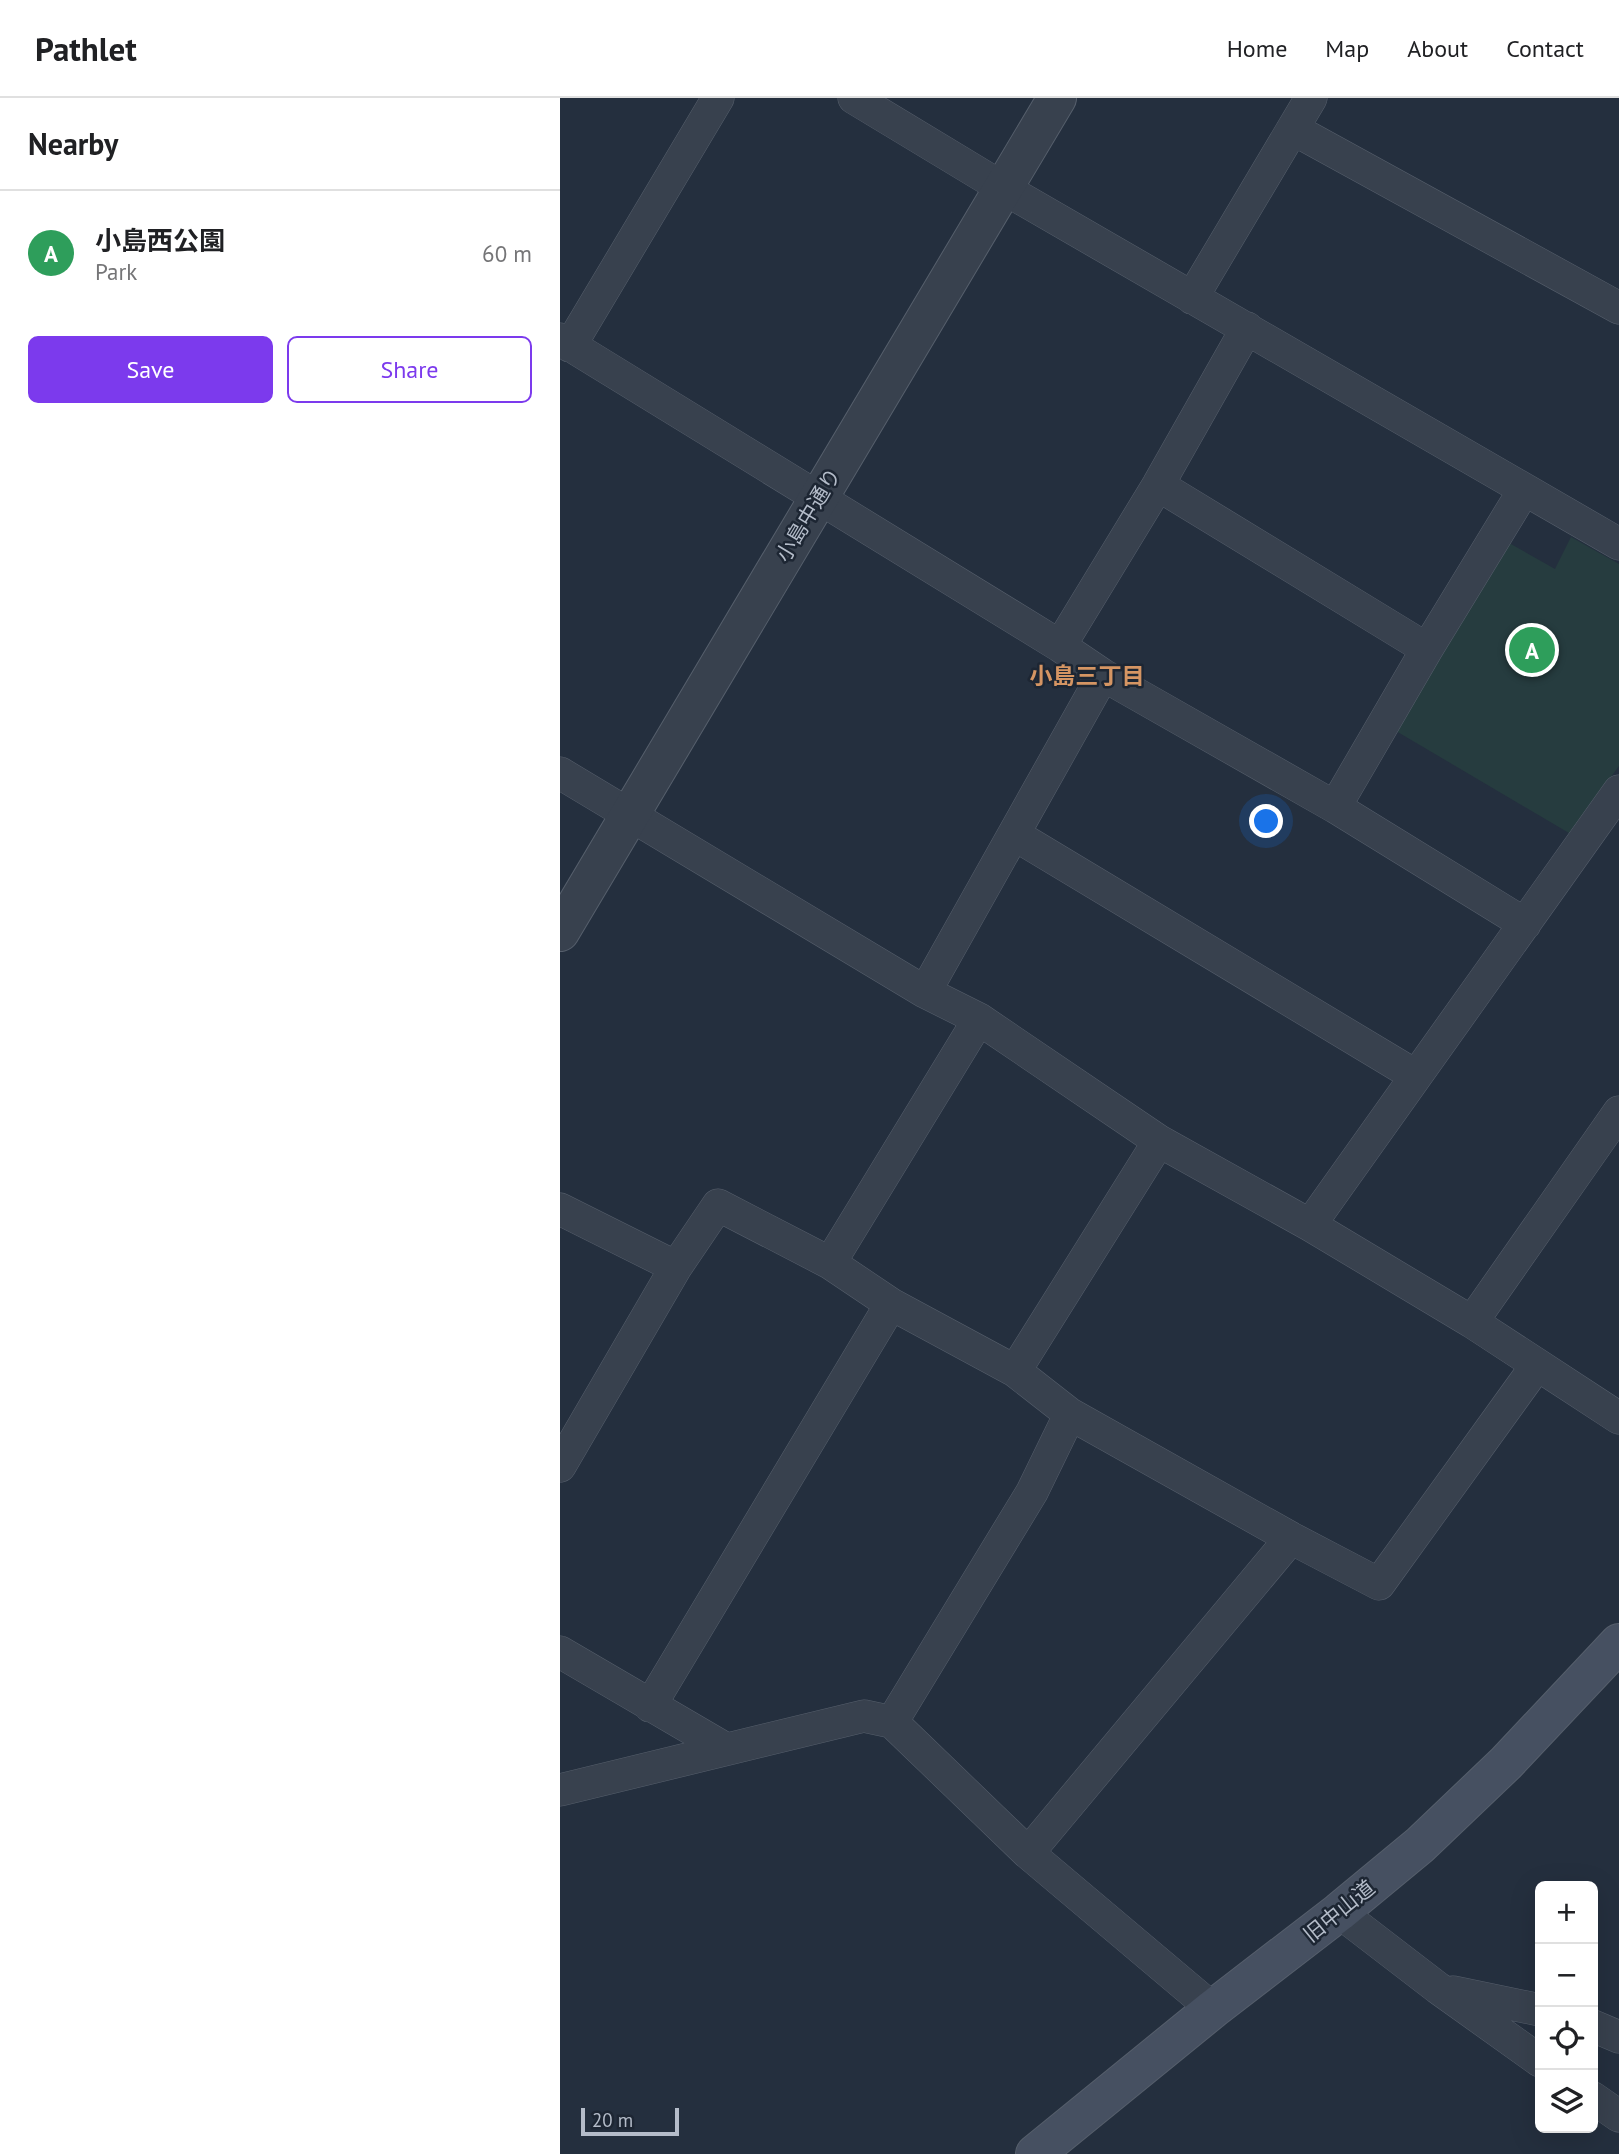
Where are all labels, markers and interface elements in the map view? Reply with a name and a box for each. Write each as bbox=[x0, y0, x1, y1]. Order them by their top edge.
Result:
text: Pathlet bbox=[35, 27, 137, 70]
text: Home bbox=[1227, 33, 1287, 64]
text: Map bbox=[1325, 33, 1369, 64]
text: About bbox=[1407, 33, 1468, 64]
text: Contact bbox=[1506, 33, 1584, 64]
text: Nearby bbox=[28, 124, 118, 163]
text: 小島西公園 bbox=[95, 224, 225, 257]
text: A bbox=[44, 239, 58, 268]
text: 60 m bbox=[482, 239, 532, 268]
text: Park bbox=[95, 257, 137, 286]
button: Save bbox=[28, 336, 273, 403]
button: Share bbox=[287, 336, 532, 403]
street label: 小島中通り bbox=[769, 463, 847, 567]
pin: A bbox=[1509, 624, 1555, 676]
district label: 小島三丁目 bbox=[1030, 661, 1145, 690]
your location bbox=[1249, 804, 1283, 838]
street label: 旧中山道 bbox=[1298, 1874, 1380, 1948]
map controls bbox=[1535, 1881, 1598, 2133]
button: + bbox=[1535, 1881, 1598, 1944]
button: − bbox=[1535, 1944, 1598, 2007]
button: locate bbox=[1535, 2007, 1598, 2070]
button: layers bbox=[1535, 2070, 1598, 2133]
scale bar bbox=[581, 2105, 679, 2137]
text: 20 m bbox=[592, 2108, 633, 2132]

